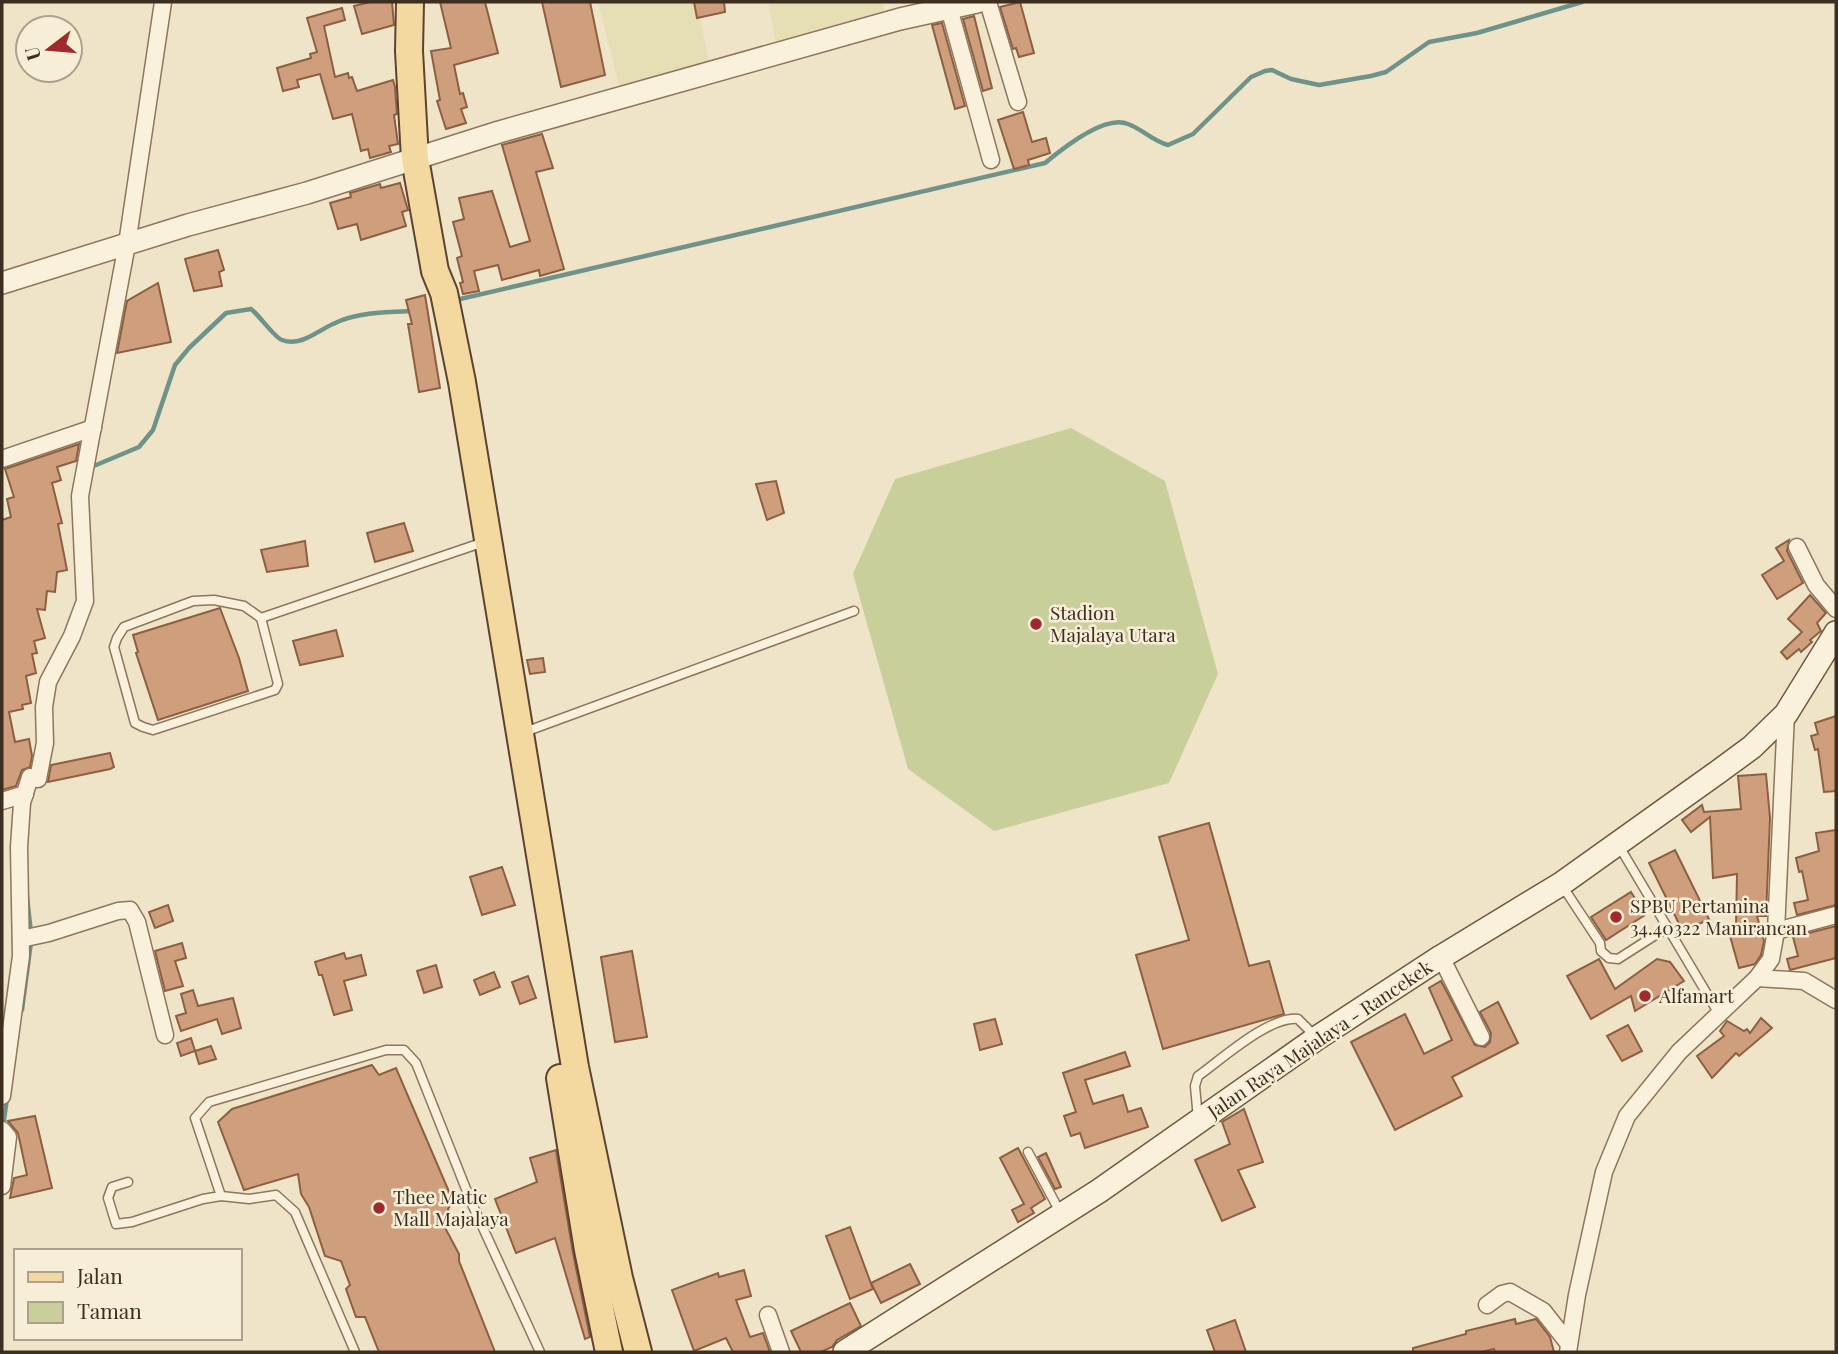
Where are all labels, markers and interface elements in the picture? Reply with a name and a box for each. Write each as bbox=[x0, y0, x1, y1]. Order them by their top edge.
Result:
north arrow bbox=[14, 14, 84, 84]
text: U bbox=[17, 44, 46, 64]
place label: Stadion Majalaya Utara bbox=[1050, 599, 1176, 647]
marker: Stadion Majalaya Utara bbox=[1028, 616, 1044, 632]
place label: SPBU Pertamina 34.40322 Manirancan bbox=[1630, 892, 1808, 940]
marker: SPBU Pertamina 34.40322 Manirancan bbox=[1608, 909, 1624, 925]
street label: Jalan Raya Majalaya - Rancekek bbox=[1201, 953, 1437, 1124]
place label: Alfamart bbox=[1658, 982, 1734, 1008]
marker: Alfamart bbox=[1637, 988, 1653, 1004]
place label: Thee Matic Mall Majalaya bbox=[393, 1183, 509, 1231]
marker: Thee Matic Mall Majalaya bbox=[371, 1200, 387, 1216]
legend bbox=[14, 1249, 242, 1340]
text: Jalan bbox=[76, 1261, 123, 1289]
text: Taman bbox=[77, 1296, 142, 1324]

